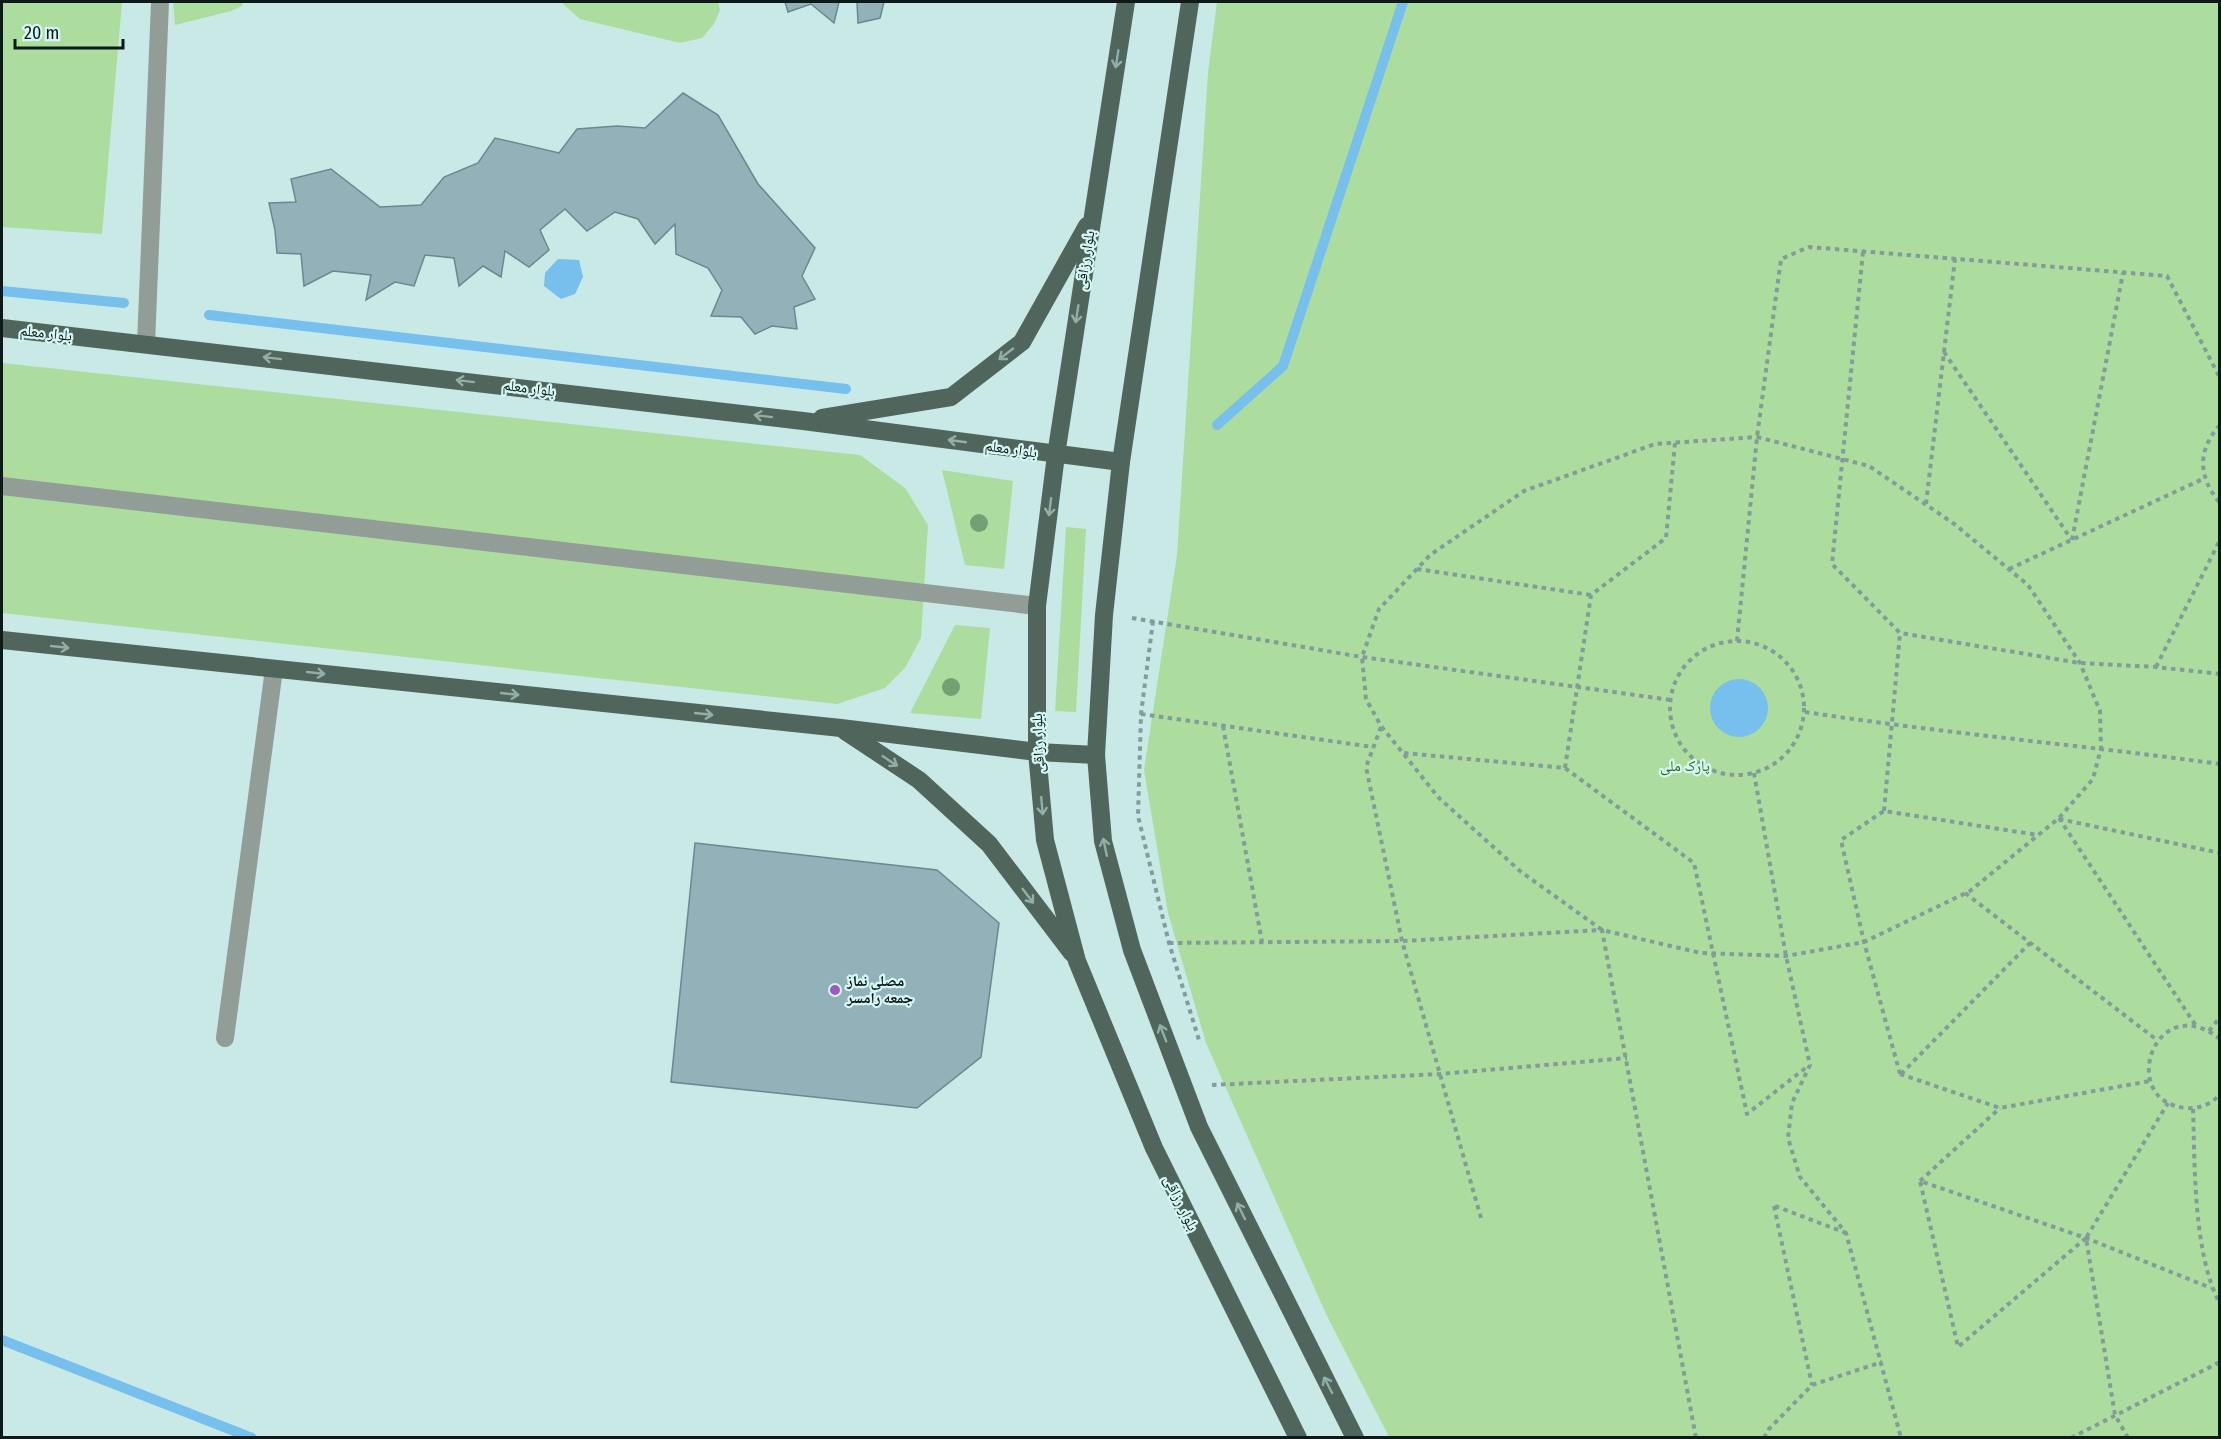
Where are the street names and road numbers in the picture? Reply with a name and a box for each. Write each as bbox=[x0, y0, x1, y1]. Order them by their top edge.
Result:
street label: بلوار رزاقی bbox=[1071, 229, 1100, 291]
street label: بلوار معلم bbox=[19, 321, 73, 346]
street label: بلوار معلم bbox=[502, 376, 556, 401]
street label: بلوار معلم bbox=[984, 436, 1038, 463]
street label: بلوار رزاقی bbox=[1028, 713, 1049, 773]
street label: بلوار رزاقی bbox=[1159, 1172, 1202, 1234]

